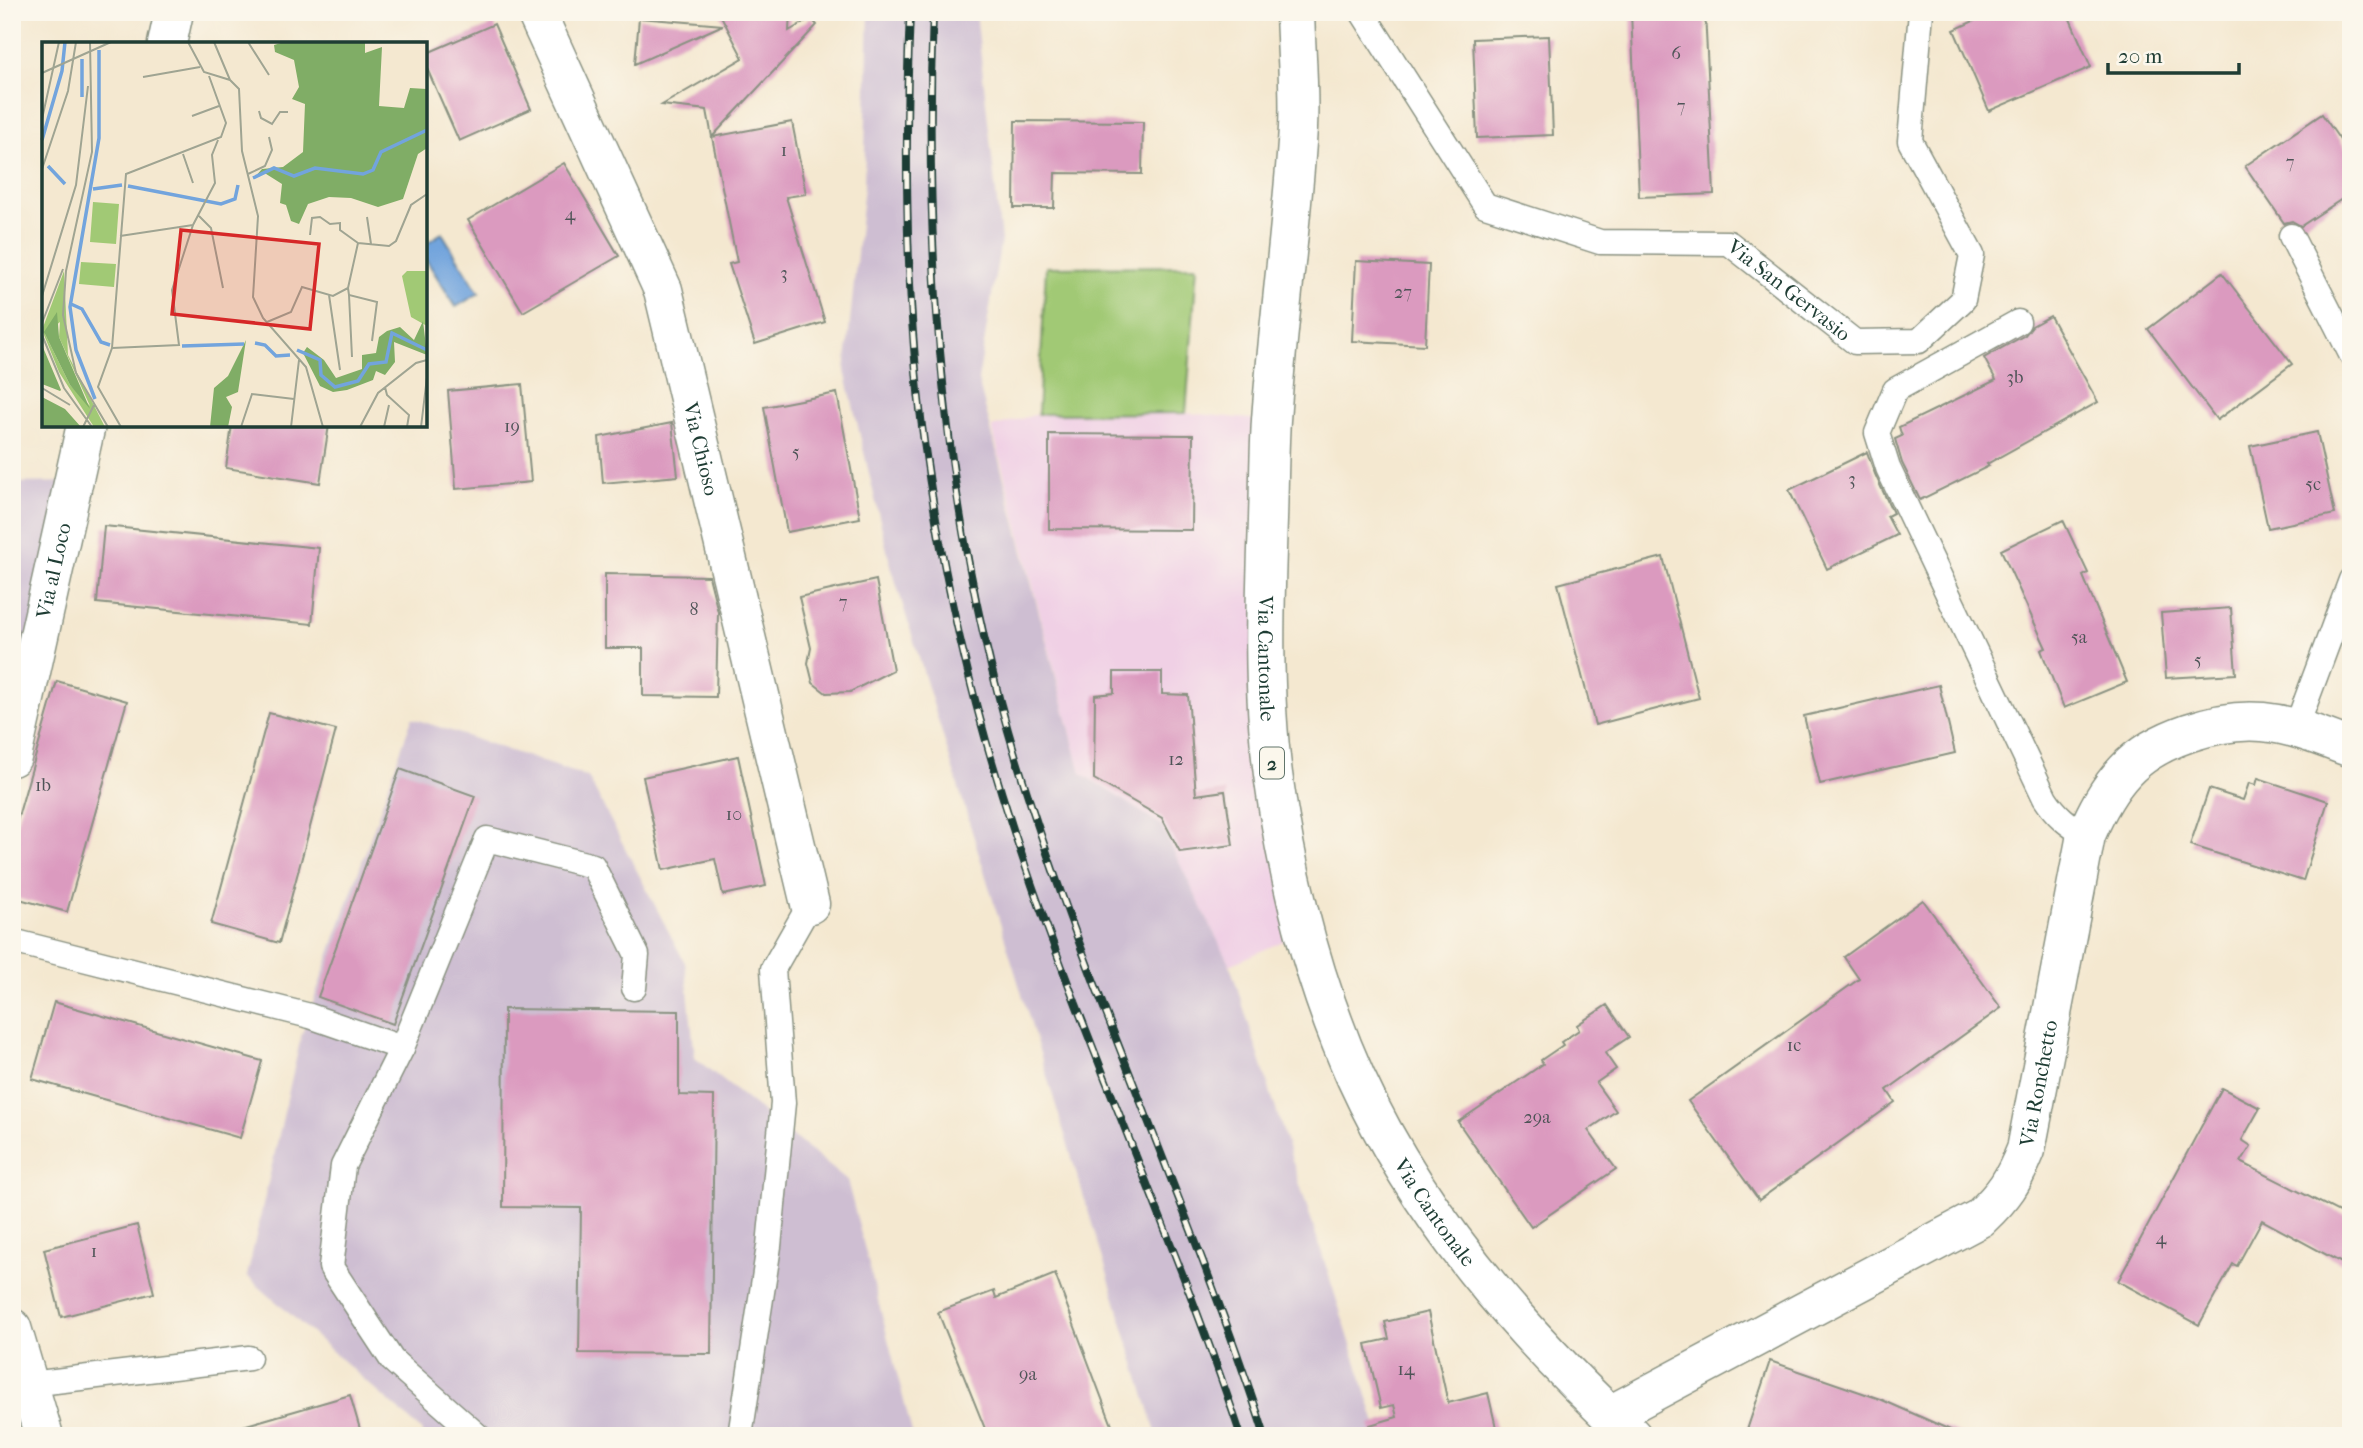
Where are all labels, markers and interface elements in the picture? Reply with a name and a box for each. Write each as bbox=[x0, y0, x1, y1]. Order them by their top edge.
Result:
scale bar bbox=[2108, 32, 2239, 76]
inset map bbox=[42, 42, 427, 427]
house number: 6 bbox=[1671, 43, 1681, 64]
text: 20 m bbox=[2118, 44, 2163, 68]
house number: 7 bbox=[1677, 96, 1686, 117]
house number: 1 bbox=[781, 140, 787, 161]
house number: 7 bbox=[2286, 152, 2295, 173]
house number: 4 bbox=[565, 204, 576, 225]
street label: Via San Gervasio bbox=[1722, 234, 1855, 346]
house number: 3 bbox=[780, 263, 788, 284]
house number: 27 bbox=[1394, 282, 1412, 303]
house number: 3b bbox=[2007, 367, 2023, 388]
street label: Via Chioso bbox=[678, 399, 724, 498]
house number: 19 bbox=[504, 416, 520, 437]
house number: 5 bbox=[792, 442, 800, 463]
house number: 3 bbox=[1848, 469, 1856, 490]
house number: 5c bbox=[2305, 474, 2321, 495]
street label: Via al Loco bbox=[31, 520, 76, 622]
house number: 7 bbox=[839, 592, 848, 613]
street label: Via Cantonale bbox=[1253, 594, 1280, 722]
house number: 8 bbox=[689, 599, 699, 620]
house number: 5a bbox=[2071, 627, 2088, 648]
house number: 5 bbox=[2194, 650, 2202, 671]
road number: 2 bbox=[1260, 748, 1284, 778]
house number: 12 bbox=[1168, 749, 1184, 770]
house number: 1b bbox=[35, 775, 51, 796]
house number: 10 bbox=[726, 804, 742, 825]
street label: Via Ronchetto bbox=[2015, 1018, 2063, 1150]
house number: 1c bbox=[1787, 1035, 1801, 1056]
house number: 29a bbox=[1523, 1107, 1551, 1128]
street label: Via Cantonale bbox=[1389, 1153, 1480, 1271]
house number: 4 bbox=[2156, 1228, 2167, 1249]
house number: 1 bbox=[91, 1241, 97, 1262]
house number: 14 bbox=[1397, 1359, 1415, 1380]
house number: 9a bbox=[1019, 1364, 1038, 1385]

